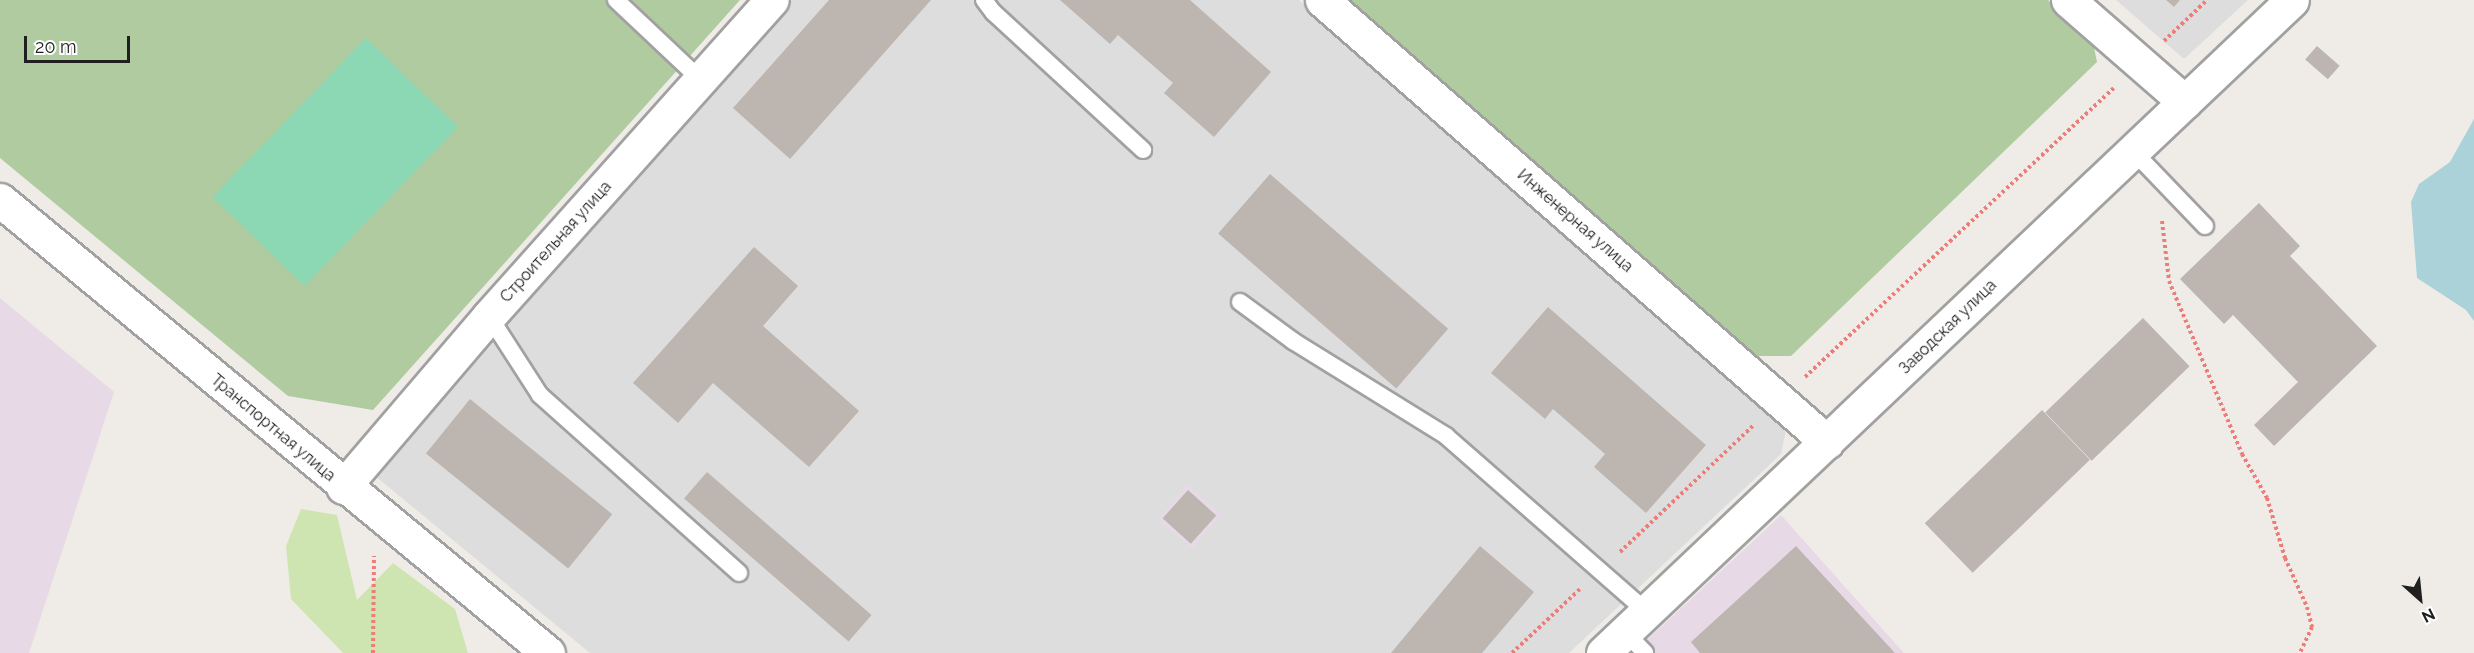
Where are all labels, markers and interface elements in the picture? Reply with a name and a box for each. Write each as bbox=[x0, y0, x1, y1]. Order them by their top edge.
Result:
scale bar bbox=[27, 24, 134, 62]
text: 20 m bbox=[35, 36, 77, 57]
street label: Инженерная улица bbox=[1513, 165, 1637, 277]
street label: Строительная улица bbox=[496, 177, 616, 307]
street label: Заводская улица bbox=[1895, 276, 2001, 378]
street label: Транспортная улица bbox=[207, 370, 339, 486]
north arrow bbox=[2390, 569, 2450, 629]
text: N bbox=[2419, 604, 2438, 627]

